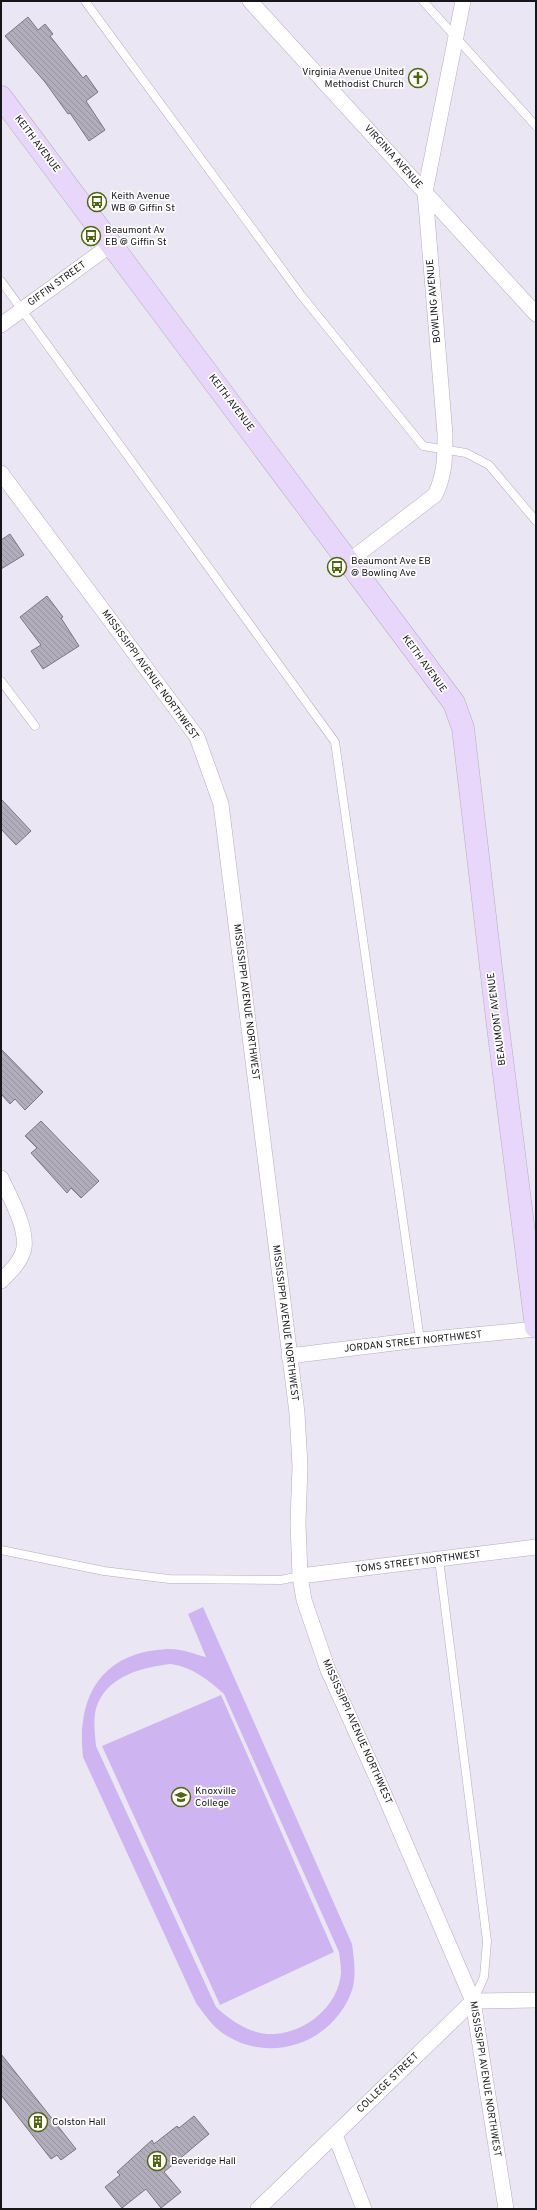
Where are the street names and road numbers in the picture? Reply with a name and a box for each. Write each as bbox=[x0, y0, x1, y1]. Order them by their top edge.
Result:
street label: KEITH AVENUE bbox=[11, 113, 63, 175]
street label: VIRGINIA AVENUE bbox=[361, 122, 425, 192]
street label: GIFFIN STREET bbox=[25, 258, 89, 310]
street label: BOWLING AVENUE bbox=[424, 258, 444, 344]
street label: KEITH AVENUE bbox=[205, 372, 257, 434]
street label: MISSISSIPPI AVENUE NORTHWEST bbox=[98, 607, 202, 743]
street label: KEITH AVENUE bbox=[399, 633, 449, 695]
street label: MISSISSIPPI AVENUE NORTHWEST bbox=[230, 923, 262, 1081]
street label: BEAUMONT AVENUE bbox=[485, 972, 509, 1066]
street label: MISSISSIPPI AVENUE NORTHWEST bbox=[269, 1244, 301, 1402]
street label: JORDAN STREET NORTHWEST bbox=[343, 1328, 483, 1356]
street label: TOMS STREET NORTHWEST bbox=[355, 1548, 482, 1576]
street label: MISSISSIPPI AVENUE NORTHWEST bbox=[319, 1657, 395, 1807]
street label: MISSISSIPPI AVENUE NORTHWEST bbox=[466, 2000, 504, 2158]
street label: COLLEGE STREET bbox=[354, 2050, 422, 2116]

